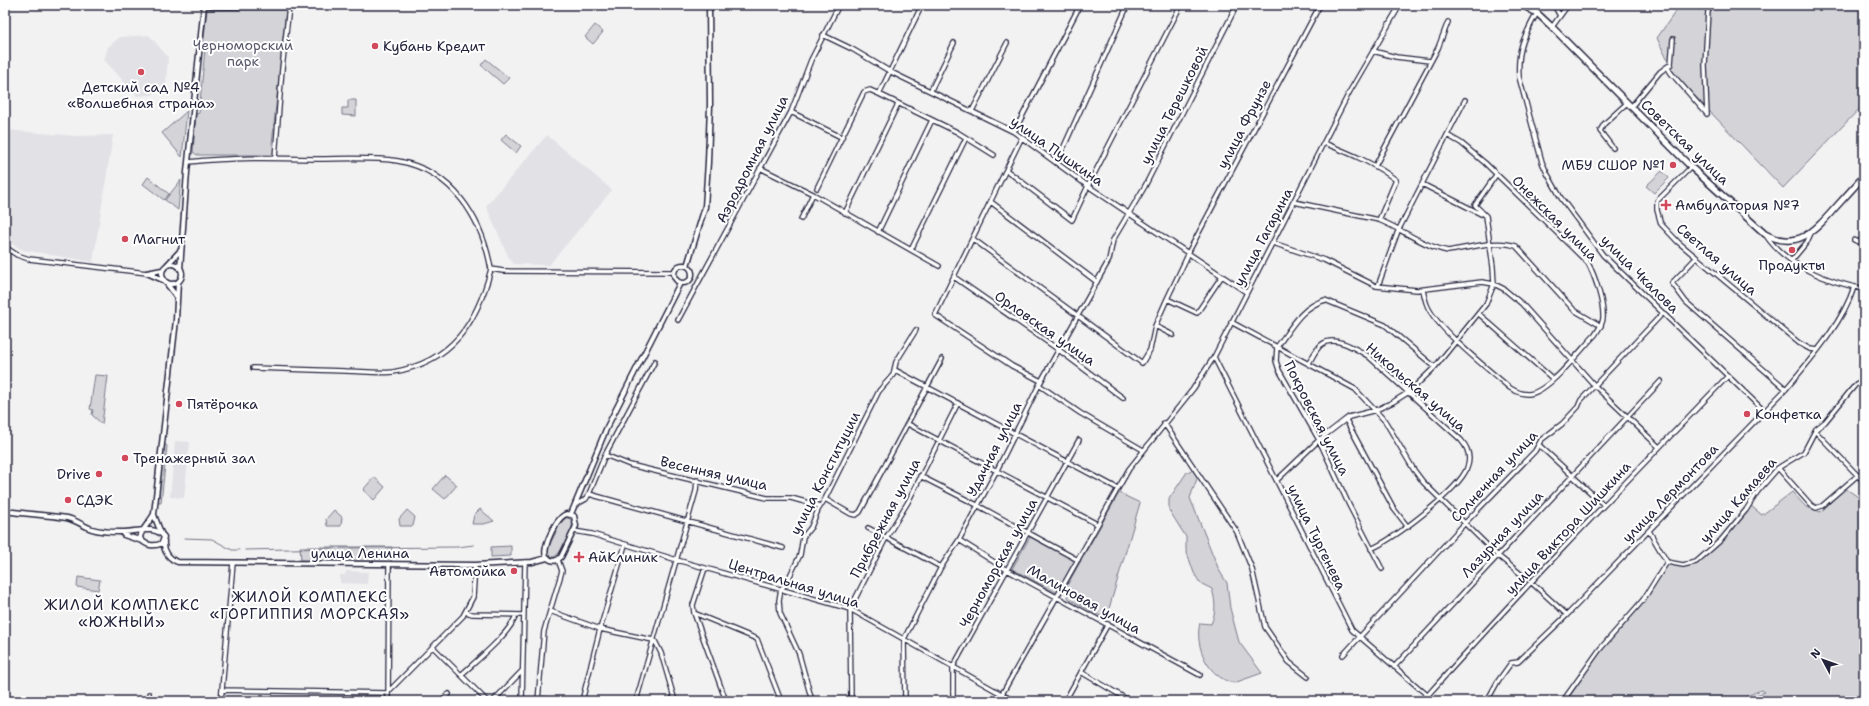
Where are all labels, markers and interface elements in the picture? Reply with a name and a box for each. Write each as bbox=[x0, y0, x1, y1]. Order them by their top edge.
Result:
park label: Черноморский парк bbox=[193, 36, 293, 70]
place label: Кубань Кредит bbox=[383, 37, 486, 55]
marker: Кубань Кредит bbox=[370, 41, 380, 51]
street label: улица Терешковой bbox=[1136, 43, 1212, 167]
marker: Детский сад №4 «Волшебная страна» bbox=[136, 67, 146, 77]
street label: улица Фрунзе bbox=[1213, 76, 1275, 172]
place label: Детский сад №4 «Волшебная страна» bbox=[67, 78, 215, 112]
street label: Аэродромная улица bbox=[712, 92, 792, 226]
street label: Советская улица bbox=[1637, 95, 1733, 189]
street label: улица Пушкина bbox=[1007, 112, 1107, 190]
place label: МБУ СШОР №1 bbox=[1561, 156, 1665, 174]
marker: МБУ СШОР №1 bbox=[1668, 160, 1678, 170]
street label: Онежская улица bbox=[1508, 171, 1602, 265]
street label: улица Гагарина bbox=[1229, 184, 1297, 289]
place label: Амбулатория №7 bbox=[1675, 196, 1800, 214]
marker: Амбулатория №7 bbox=[1660, 199, 1672, 211]
street label: Светлая улица bbox=[1673, 219, 1761, 299]
place label: Магнит bbox=[133, 230, 186, 248]
street label: улица Чкалова bbox=[1597, 231, 1683, 317]
marker: Магнит bbox=[120, 234, 130, 244]
marker: Продукты bbox=[1787, 245, 1797, 255]
place label: Продукты bbox=[1759, 256, 1825, 274]
street label: Орловская улица bbox=[991, 286, 1099, 370]
street label: Никольская улица bbox=[1362, 339, 1470, 436]
street label: Покровская улица bbox=[1280, 358, 1354, 479]
place label: Пятёрочка bbox=[187, 395, 258, 413]
street label: Удачная улица bbox=[962, 398, 1026, 499]
marker: Пятёрочка bbox=[174, 399, 184, 409]
place label: Конфетка bbox=[1755, 405, 1822, 423]
street label: улица Конституции bbox=[786, 408, 864, 538]
marker: Конфетка bbox=[1742, 409, 1752, 419]
street label: Солнечная улица bbox=[1447, 426, 1541, 526]
street label: улица Лермонтова bbox=[1618, 440, 1722, 546]
place label: Тренажерный зал bbox=[133, 449, 255, 467]
street label: Весенняя улица bbox=[659, 452, 770, 494]
marker: Тренажерный зал bbox=[120, 453, 130, 463]
street label: улица Камаева bbox=[1696, 453, 1780, 547]
street label: Прибрежная улица bbox=[846, 455, 924, 581]
street label: улица Виктора Шишкина bbox=[1501, 457, 1635, 599]
place label: Drive bbox=[57, 465, 91, 483]
marker: Drive bbox=[94, 469, 104, 479]
street label: улица Тургенева bbox=[1284, 481, 1351, 593]
street label: Лазурная улица bbox=[1457, 487, 1547, 581]
place label: СДЭК bbox=[76, 491, 113, 509]
marker: СДЭК bbox=[63, 495, 73, 505]
street label: Черноморская улица bbox=[955, 495, 1041, 631]
street label: улица Ленина bbox=[311, 544, 409, 562]
place label: АйКлиник bbox=[588, 548, 658, 566]
marker: АйКлиник bbox=[573, 551, 585, 563]
street label: Центральная улица bbox=[726, 554, 862, 612]
street label: Малиновая улица bbox=[1024, 560, 1144, 638]
place label: Автомойка bbox=[429, 562, 506, 580]
marker: Автомойка bbox=[509, 566, 519, 576]
district label: ЖИЛОЙ КОМПЛЕКС «ГОРГИППИЯ МОРСКАЯ» bbox=[210, 586, 410, 624]
district label: ЖИЛОЙ КОМПЛЕКС «ЮЖНЫЙ» bbox=[44, 594, 200, 632]
north arrow bbox=[1803, 640, 1843, 680]
text: N bbox=[1807, 645, 1825, 662]

